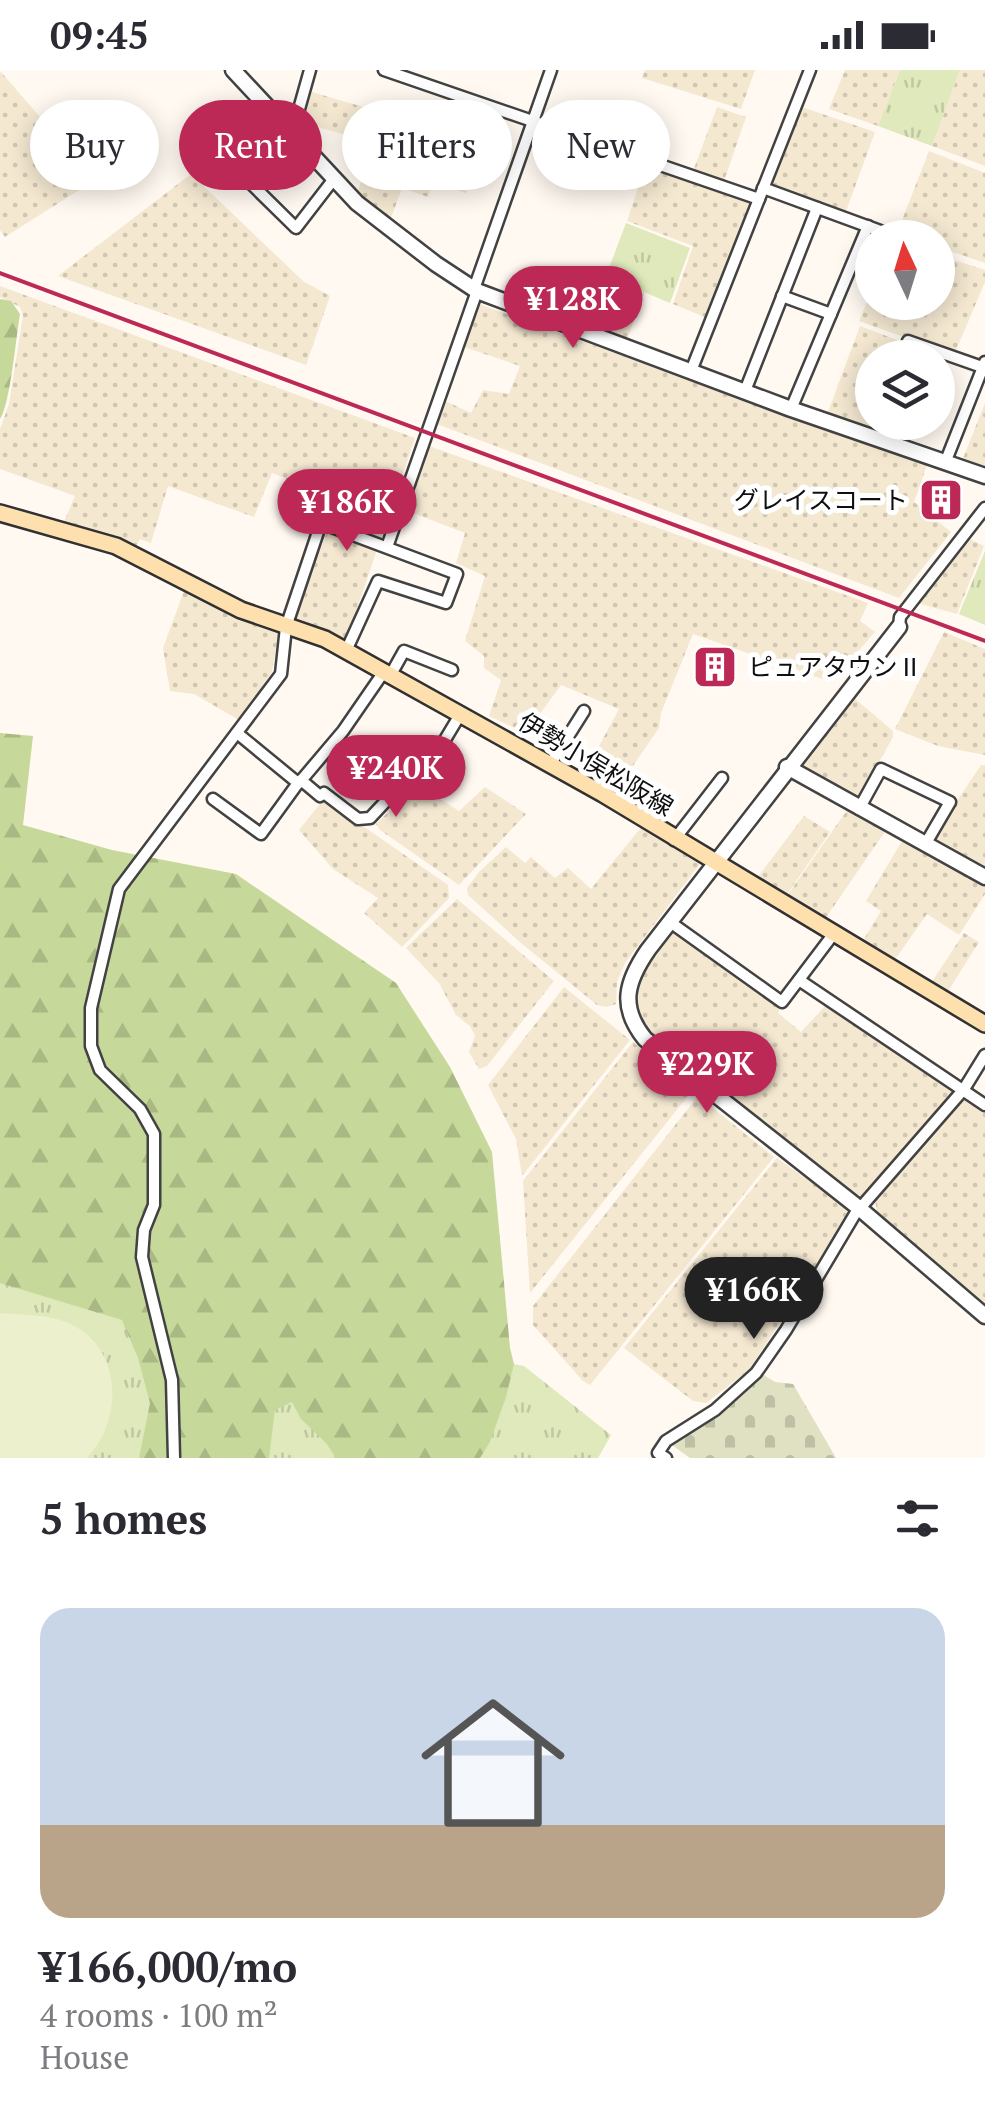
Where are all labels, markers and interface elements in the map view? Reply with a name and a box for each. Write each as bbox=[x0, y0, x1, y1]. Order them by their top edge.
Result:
text: 09:45 bbox=[50, 10, 149, 60]
chip: Buy bbox=[30, 100, 159, 190]
chip: Rent bbox=[179, 100, 322, 190]
chip: Filters bbox=[342, 100, 512, 190]
chip: New bbox=[532, 100, 670, 190]
north arrow bbox=[855, 220, 955, 320]
map controls bbox=[855, 220, 955, 440]
pin: ¥128K bbox=[503, 266, 643, 351]
text: ¥128K bbox=[525, 277, 621, 319]
button: layers bbox=[855, 340, 955, 440]
pin: ¥186K bbox=[277, 469, 417, 554]
building icon: グレイスコート bbox=[918, 477, 964, 523]
text: ¥186K bbox=[299, 480, 395, 522]
place label: グレイスコート bbox=[734, 483, 908, 516]
building icon: ピュアタウンⅡ bbox=[692, 644, 738, 690]
place label: ピュアタウンⅡ bbox=[748, 650, 923, 683]
street label: 伊勢小俣松阪線 bbox=[513, 704, 680, 823]
pin: ¥240K bbox=[326, 735, 466, 820]
text: ¥240K bbox=[348, 746, 444, 788]
pin: ¥229K bbox=[637, 1031, 777, 1116]
text: ¥229K bbox=[659, 1042, 755, 1084]
pin: ¥166K bbox=[684, 1257, 824, 1342]
text: ¥166K bbox=[706, 1268, 802, 1310]
text: 5 homes bbox=[40, 1490, 207, 1546]
icon: filters bbox=[890, 1491, 945, 1546]
icon: home bbox=[403, 1673, 583, 1853]
text: ¥166,000/mo bbox=[40, 1938, 297, 1994]
text: 4 rooms · 100 m² bbox=[40, 1994, 278, 2036]
text: House bbox=[40, 2036, 129, 2078]

